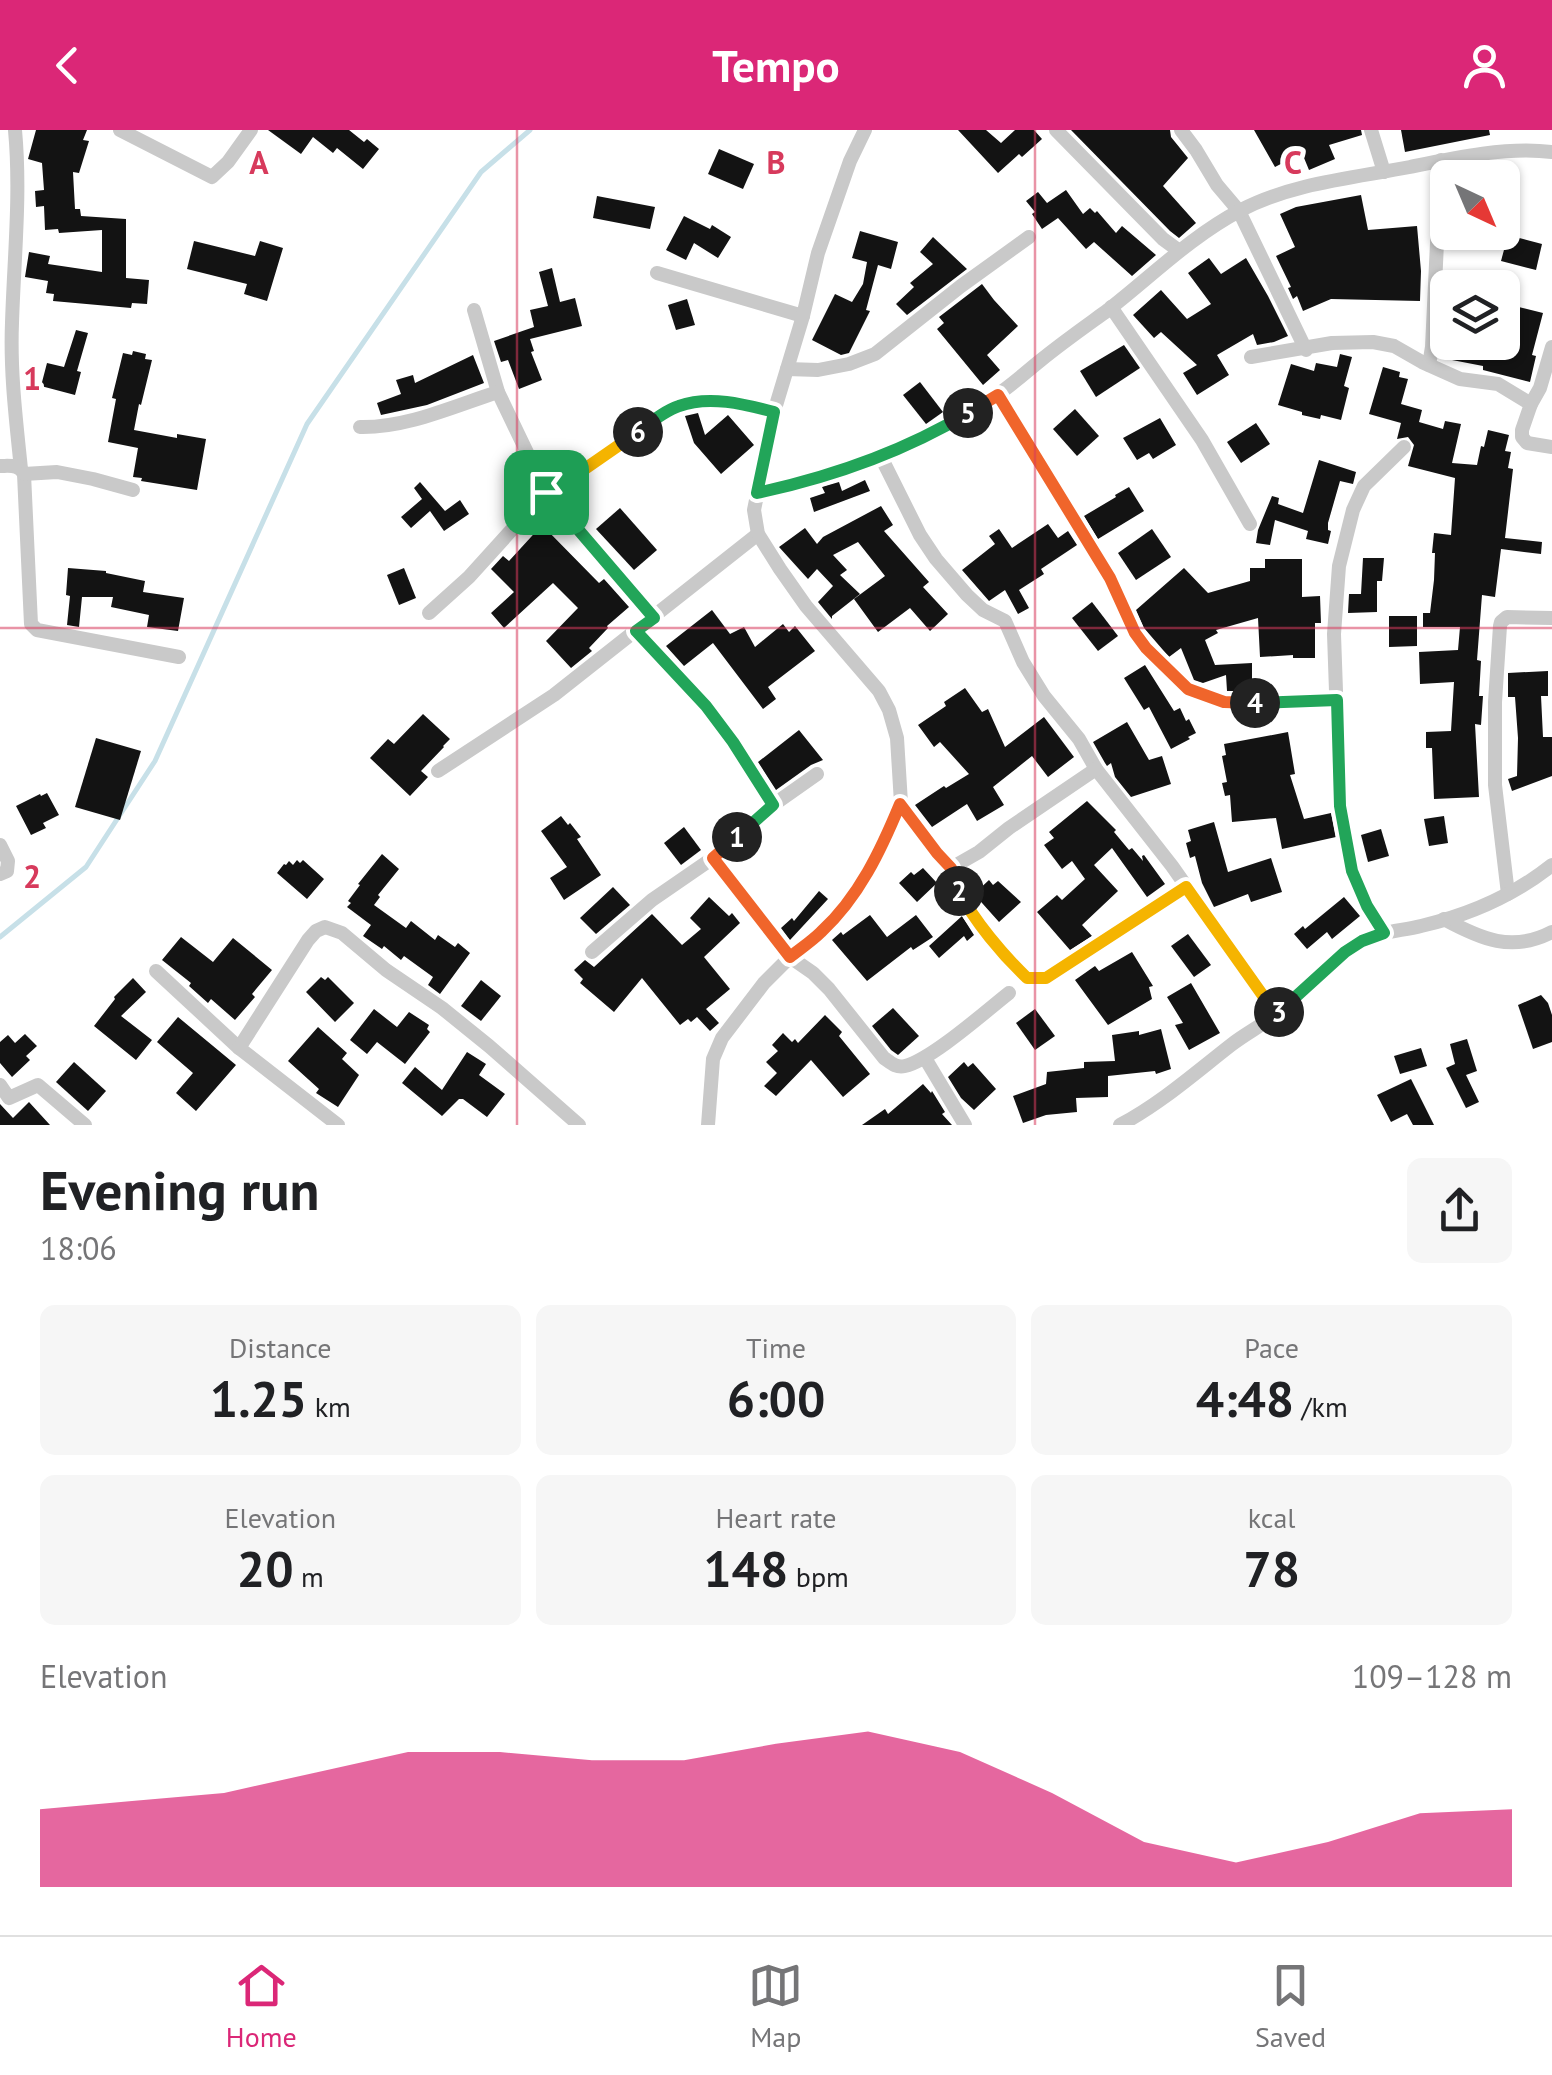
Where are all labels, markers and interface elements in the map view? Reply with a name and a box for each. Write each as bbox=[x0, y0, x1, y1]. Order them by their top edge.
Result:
text: Tempo bbox=[712, 36, 840, 94]
icon: back bbox=[40, 38, 95, 93]
icon: person bbox=[1457, 38, 1512, 93]
text: A bbox=[249, 141, 269, 183]
text: B bbox=[767, 141, 785, 183]
text: C bbox=[1284, 141, 1302, 183]
north arrow bbox=[1430, 160, 1520, 250]
map controls bbox=[1430, 160, 1520, 360]
button: layers bbox=[1430, 270, 1520, 360]
text: 1 bbox=[23, 357, 41, 399]
pin: 5 bbox=[943, 388, 993, 438]
text: 5 bbox=[960, 394, 976, 431]
pin: 6 bbox=[613, 407, 663, 457]
text: 6 bbox=[630, 413, 646, 450]
pin bbox=[504, 450, 589, 535]
icon: arrive bbox=[519, 465, 574, 520]
pin: 4 bbox=[1230, 678, 1280, 728]
text: 4 bbox=[1247, 684, 1263, 721]
pin: 1 bbox=[712, 812, 762, 862]
text: 1 bbox=[729, 818, 745, 855]
text: 2 bbox=[23, 855, 41, 897]
pin: 2 bbox=[934, 866, 984, 916]
text: 2 bbox=[951, 872, 967, 909]
pin: 3 bbox=[1254, 987, 1304, 1037]
text: 3 bbox=[1271, 993, 1287, 1030]
text: Evening run bbox=[40, 1154, 320, 1225]
button: share bbox=[1407, 1158, 1512, 1263]
text: 18:06 bbox=[40, 1227, 117, 1269]
text: Distance bbox=[229, 1329, 332, 1366]
text: Time bbox=[746, 1329, 806, 1366]
text: Pace bbox=[1244, 1329, 1299, 1366]
text: 1.25 bbox=[210, 1366, 307, 1431]
text: 6:00 bbox=[727, 1366, 825, 1431]
text: 4:48 bbox=[1196, 1366, 1294, 1431]
text: km bbox=[307, 1388, 351, 1425]
text: /km bbox=[1294, 1388, 1348, 1425]
text: Elevation bbox=[225, 1499, 336, 1536]
text: Heart rate bbox=[715, 1499, 837, 1536]
text: kcal bbox=[1248, 1499, 1296, 1536]
text: 20 bbox=[237, 1536, 294, 1601]
text: 148 bbox=[703, 1536, 788, 1601]
text: 78 bbox=[1243, 1536, 1300, 1601]
text: m bbox=[294, 1558, 324, 1595]
text: bpm bbox=[788, 1558, 849, 1595]
text: Elevation bbox=[40, 1655, 167, 1697]
text: 109–128 m bbox=[1352, 1655, 1512, 1697]
tab: Home bbox=[226, 1958, 297, 2055]
tab: Map bbox=[748, 1958, 803, 2055]
tab: Saved bbox=[1255, 1958, 1326, 2055]

